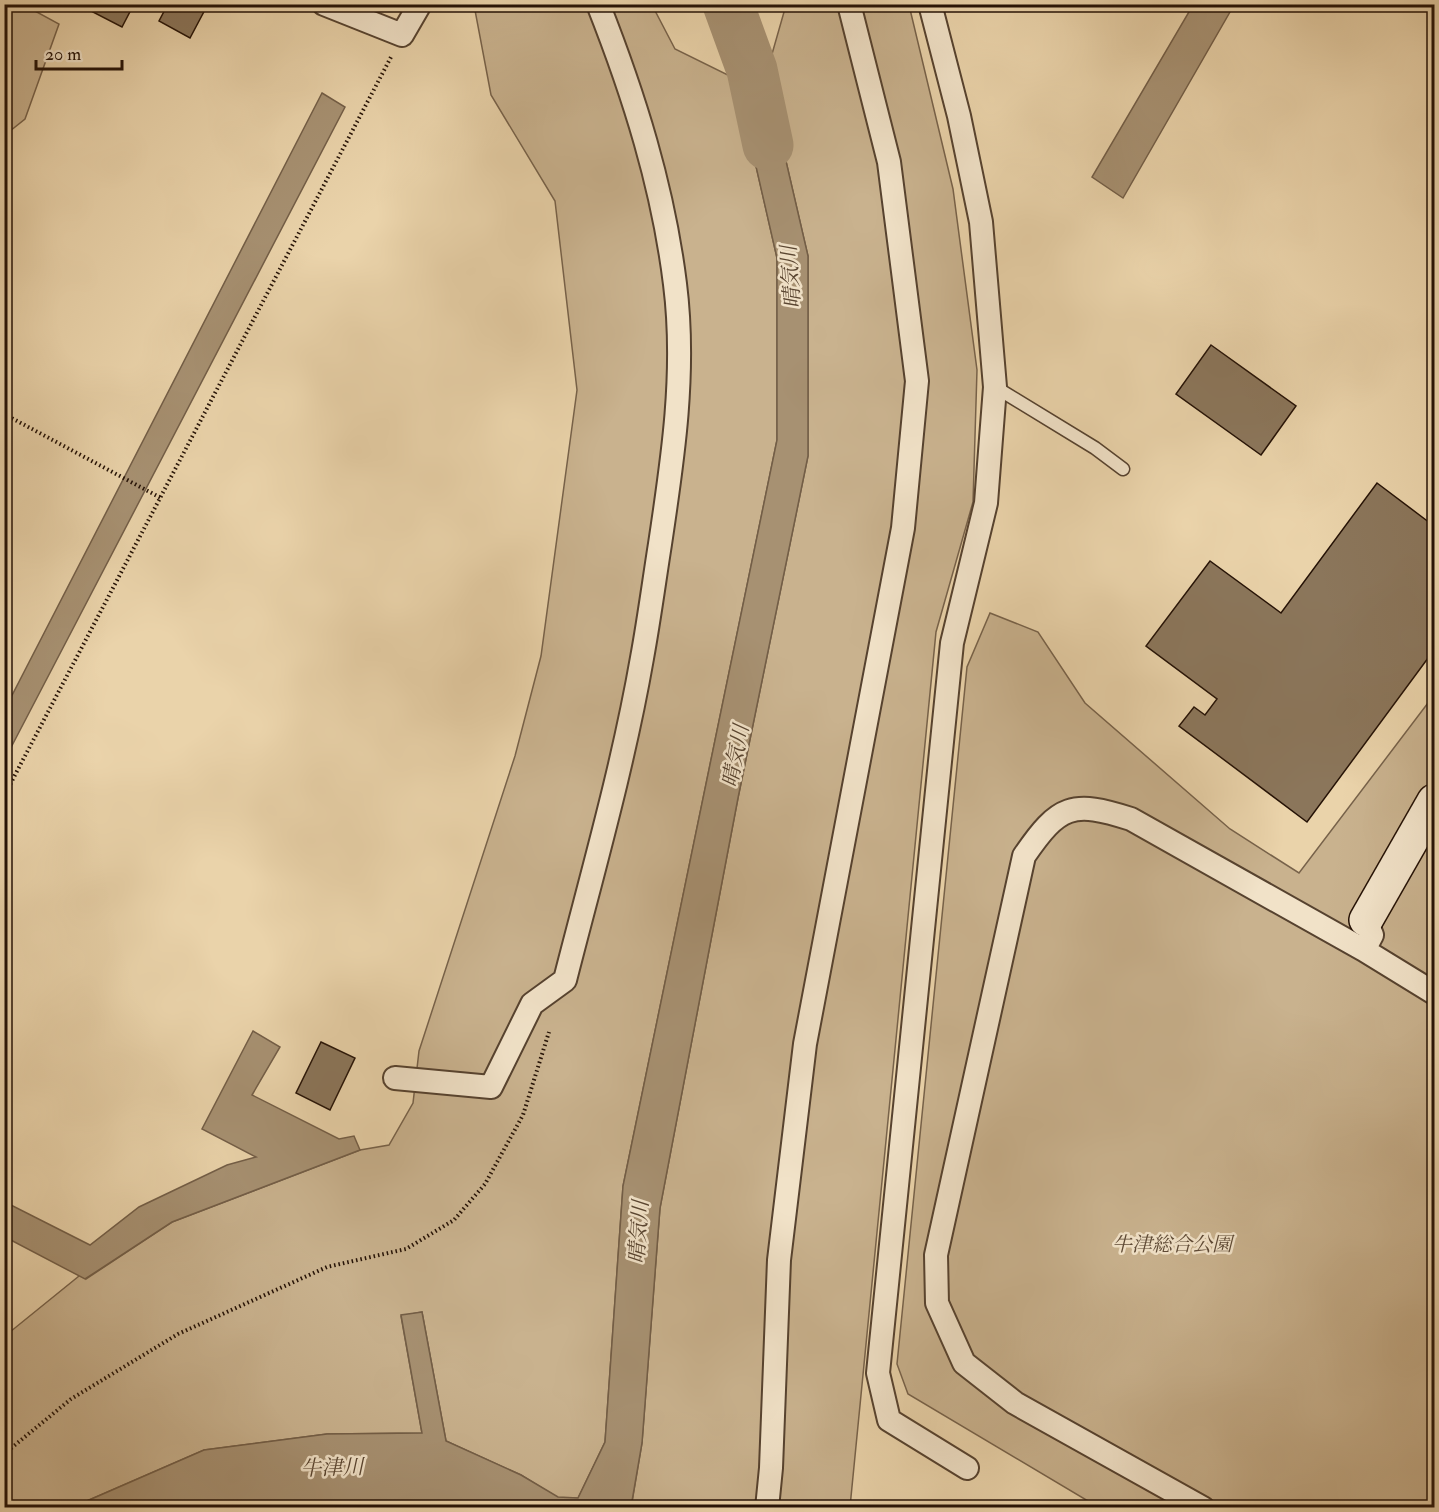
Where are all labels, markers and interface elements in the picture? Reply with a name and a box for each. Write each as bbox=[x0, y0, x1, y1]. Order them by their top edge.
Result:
scale bar bbox=[36, 33, 122, 71]
text: 20 m bbox=[45, 43, 81, 66]
water label: 晴気川 bbox=[775, 243, 807, 309]
water label: 晴気川 bbox=[717, 721, 756, 789]
water label: 晴気川 bbox=[623, 1198, 655, 1264]
park label: 牛津総合公園 bbox=[1112, 1232, 1235, 1257]
water label: 牛津川 bbox=[300, 1453, 366, 1483]

